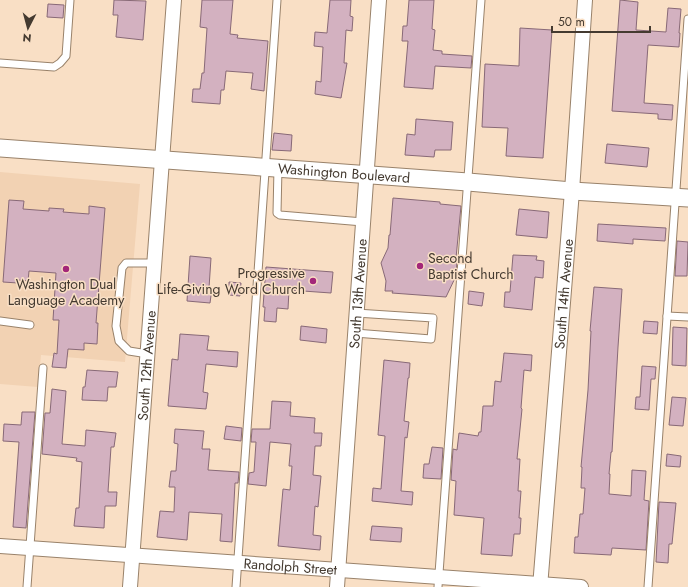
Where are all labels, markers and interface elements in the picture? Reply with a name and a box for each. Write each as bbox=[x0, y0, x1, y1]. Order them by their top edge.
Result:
north arrow bbox=[8, 8, 48, 48]
scale bar bbox=[552, 8, 650, 34]
text: 50 m bbox=[558, 13, 585, 31]
text: N bbox=[22, 30, 32, 46]
street label: Washington Boulevard bbox=[277, 158, 411, 188]
street label: South 13th Avenue bbox=[344, 238, 372, 349]
street label: South 14th Avenue bbox=[549, 238, 578, 350]
place label: Second Baptist Church bbox=[428, 248, 514, 284]
marker: Second Baptist Church bbox=[415, 261, 425, 271]
place label: Progressive Life-Giving Word Church bbox=[157, 263, 305, 299]
marker: Washington Dual Language Academy bbox=[61, 264, 71, 274]
place label: Washington Dual Language Academy bbox=[8, 274, 125, 310]
marker: Progressive Life-Giving Word Church bbox=[308, 276, 318, 286]
street label: South 12th Avenue bbox=[132, 310, 161, 421]
street label: Randolph Street bbox=[243, 553, 338, 580]

